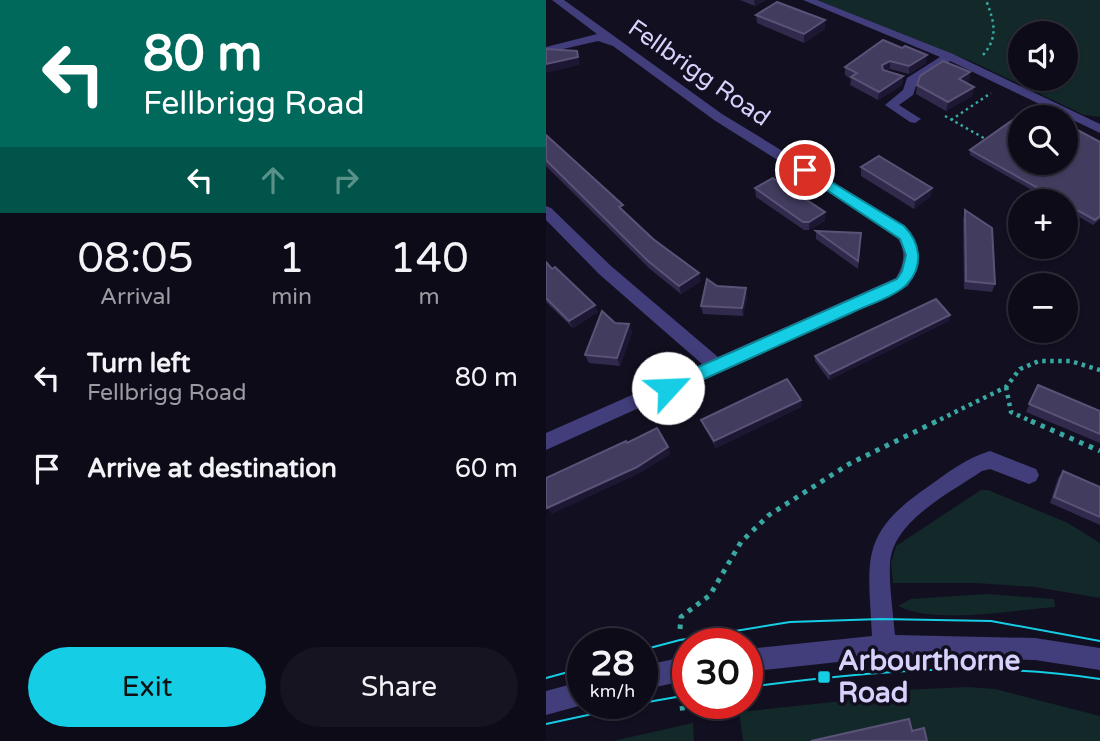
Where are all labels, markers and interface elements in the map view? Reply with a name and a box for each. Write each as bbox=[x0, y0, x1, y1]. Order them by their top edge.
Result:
street label: Fellbrigg Road bbox=[623, 13, 775, 133]
map controls bbox=[1008, 21, 1078, 343]
button: sound bbox=[1008, 21, 1078, 91]
text: 80 m bbox=[143, 25, 262, 84]
icon: left bbox=[28, 28, 119, 119]
text: Fellbrigg Road bbox=[143, 85, 365, 123]
button: search bbox=[1008, 105, 1078, 175]
pin bbox=[775, 140, 835, 200]
icon: arrive bbox=[786, 151, 824, 189]
icon: left bbox=[181, 161, 219, 199]
icon: ahead bbox=[254, 161, 292, 199]
icon: right bbox=[327, 161, 365, 199]
button: + bbox=[1008, 189, 1078, 259]
text: 08:05 bbox=[77, 233, 194, 284]
text: 1 bbox=[278, 233, 305, 284]
text: 140 bbox=[389, 233, 469, 284]
button: − bbox=[1008, 273, 1078, 343]
text: Arrival bbox=[100, 283, 171, 311]
text: min bbox=[271, 283, 312, 311]
text: m bbox=[418, 283, 440, 311]
text: Turn left bbox=[87, 348, 190, 379]
position arrow bbox=[631, 351, 705, 425]
icon: left bbox=[28, 359, 66, 397]
text: 80 m bbox=[455, 362, 518, 393]
text: Fellbrigg Road bbox=[87, 379, 246, 407]
icon: arrive bbox=[28, 450, 66, 488]
text: Arrive at destination bbox=[87, 453, 337, 484]
text: 60 m bbox=[455, 453, 518, 484]
speed limit sign: 30 bbox=[672, 628, 763, 719]
text: 28 bbox=[591, 643, 634, 685]
place label: Arbourthorne Road bbox=[838, 644, 1020, 710]
button: Exit bbox=[28, 647, 266, 727]
button: Share bbox=[280, 647, 518, 727]
marker: Arbourthorne Road bbox=[816, 669, 832, 685]
text: km/h bbox=[590, 680, 635, 702]

